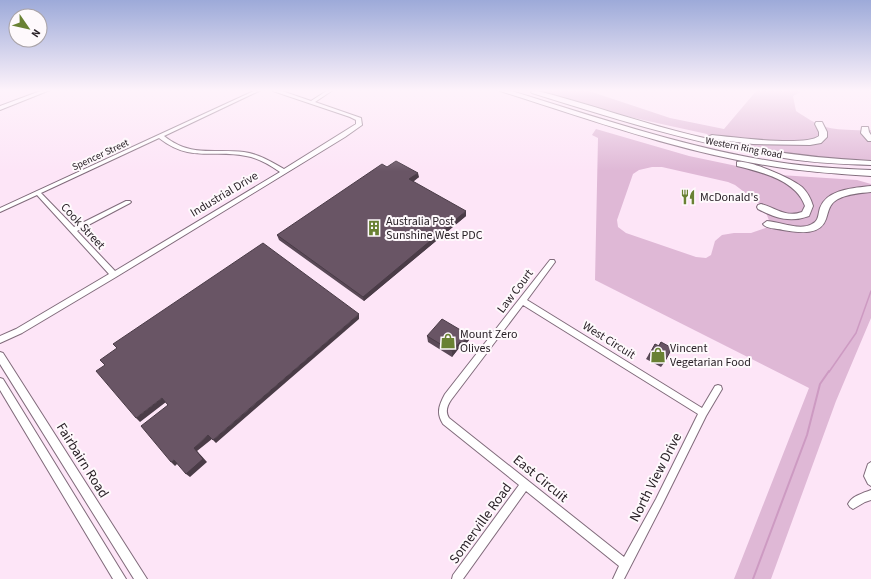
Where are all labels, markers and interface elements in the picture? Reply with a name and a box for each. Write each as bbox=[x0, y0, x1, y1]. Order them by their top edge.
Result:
north arrow bbox=[8, 8, 48, 48]
text: N bbox=[28, 26, 44, 41]
street label: Western Ring Road bbox=[704, 134, 783, 162]
street label: Spencer Street bbox=[70, 135, 132, 174]
street label: Industrial Drive bbox=[187, 167, 261, 221]
restaurant icon: McDonald's bbox=[679, 188, 697, 206]
place label: McDonald's bbox=[700, 189, 758, 206]
street label: Cook Street bbox=[57, 199, 109, 253]
place label: Australia Post Sunshine West PDC bbox=[386, 213, 483, 244]
building icon: Australia Post Sunshine West PDC bbox=[365, 219, 383, 237]
street label: Law Court bbox=[493, 266, 538, 317]
street label: West Circuit bbox=[579, 317, 638, 363]
place label: Mount Zero Olives bbox=[460, 326, 518, 357]
shop icon: Mount Zero Olives bbox=[439, 332, 457, 350]
place label: Vincent Vegetarian Food bbox=[670, 340, 751, 371]
shop icon: Vincent Vegetarian Food bbox=[649, 346, 667, 364]
street label: Fairbairn Road bbox=[51, 419, 113, 502]
street label: North View Drive bbox=[625, 429, 687, 525]
street label: East Circuit bbox=[508, 450, 572, 507]
street label: Somerville Road bbox=[445, 479, 517, 568]

